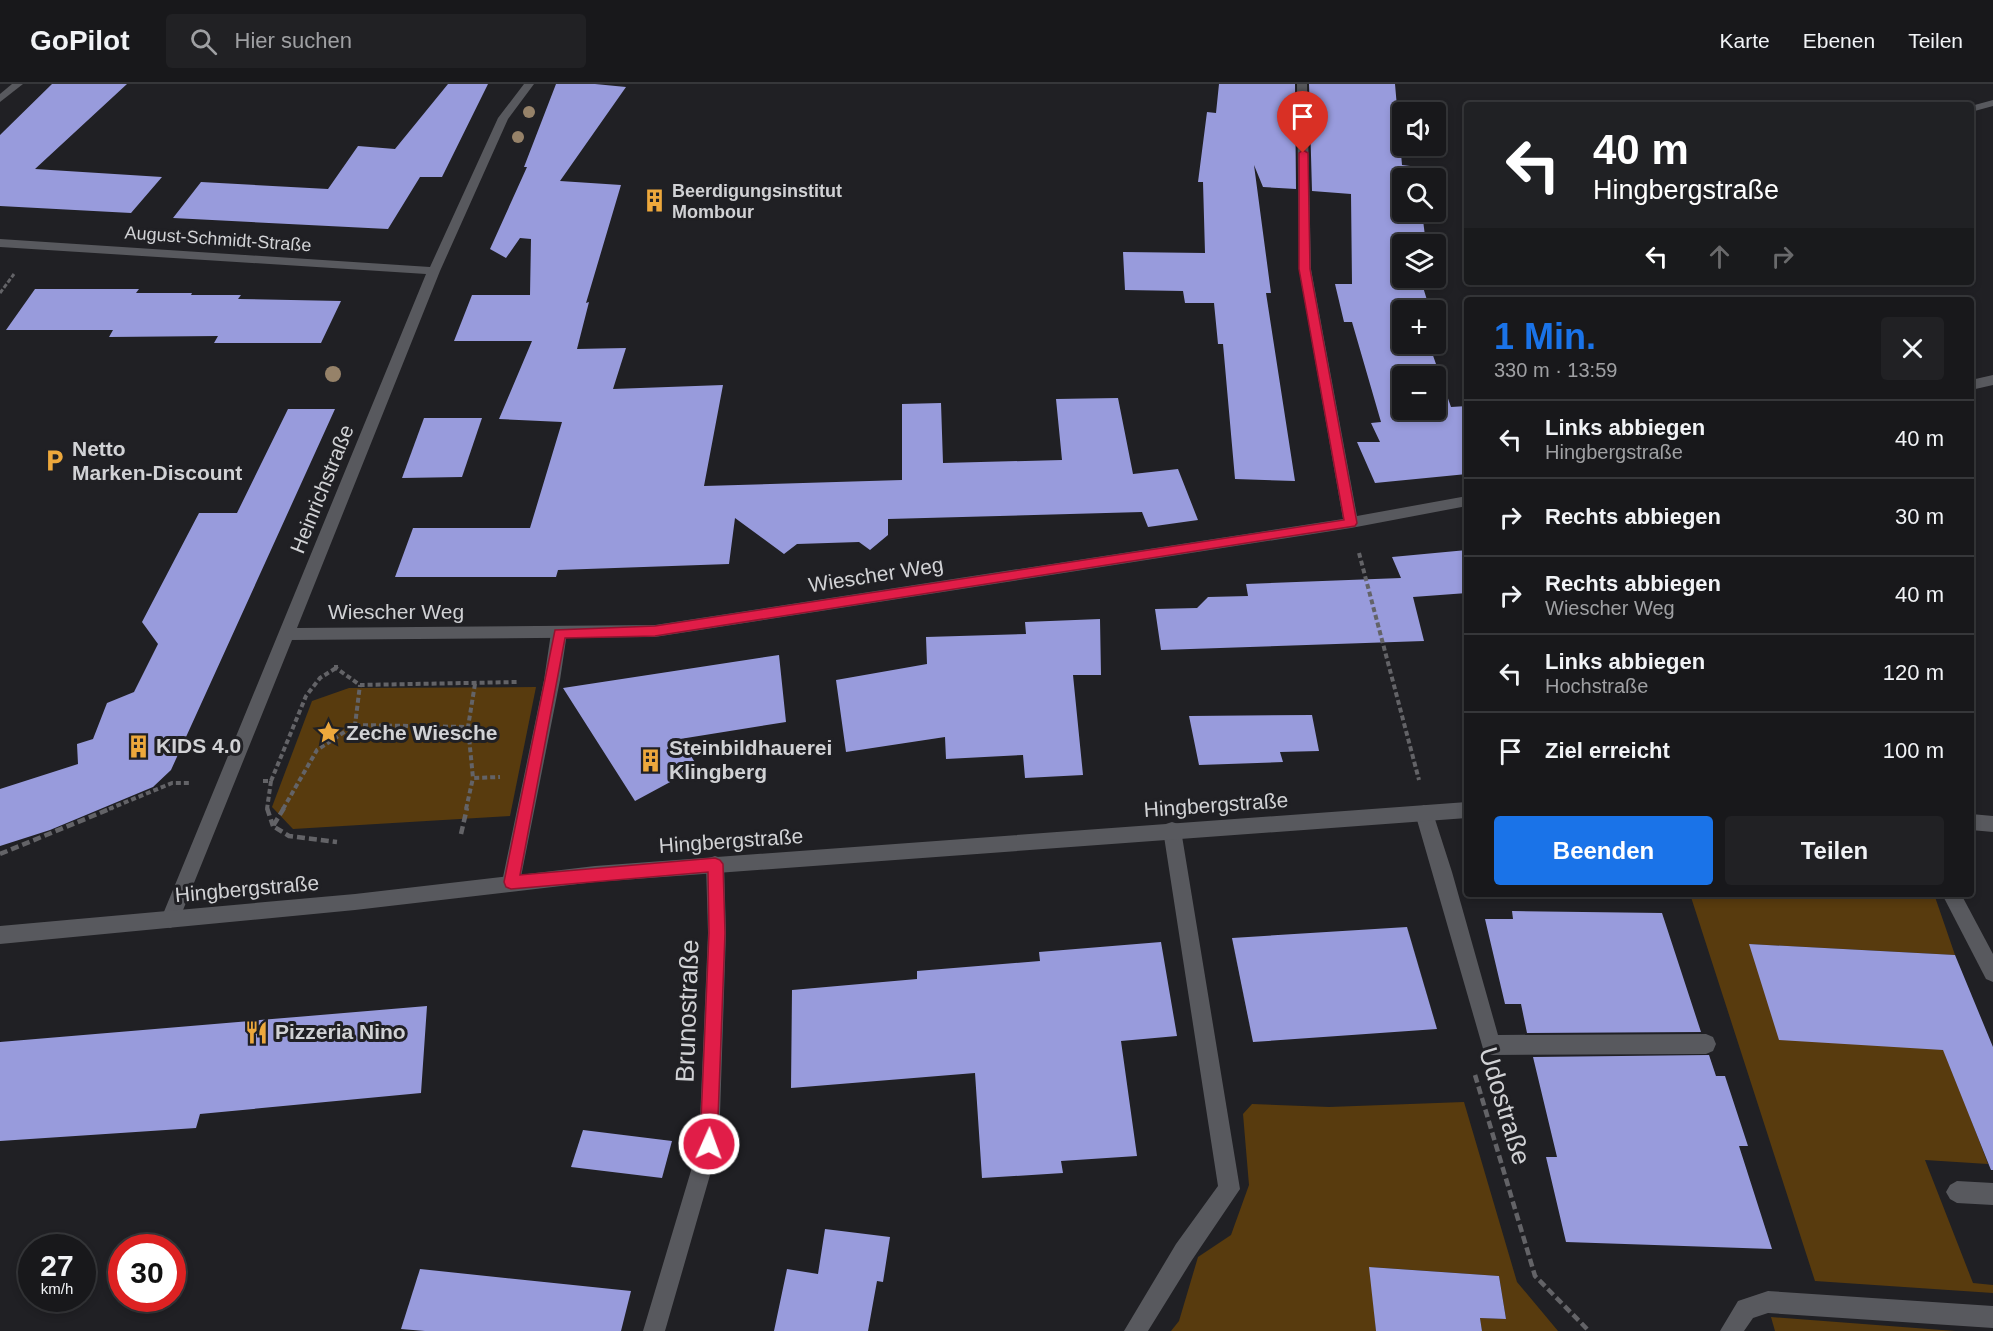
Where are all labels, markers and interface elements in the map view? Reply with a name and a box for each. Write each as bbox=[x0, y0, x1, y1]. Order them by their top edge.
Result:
search box bbox=[166, 14, 586, 68]
text: GoPilot bbox=[30, 25, 130, 56]
icon: search bbox=[187, 25, 220, 58]
text: Hier suchen bbox=[235, 28, 352, 53]
text: Karte bbox=[1720, 29, 1770, 52]
text: Ebenen bbox=[1803, 29, 1875, 52]
text: Teilen bbox=[1908, 29, 1963, 52]
pin bbox=[1277, 91, 1328, 153]
icon: arrive bbox=[1286, 100, 1319, 133]
map controls bbox=[1392, 102, 1446, 420]
button: sound bbox=[1392, 102, 1446, 156]
icon: left bbox=[1494, 126, 1572, 204]
text: 40 m bbox=[1593, 126, 1689, 173]
button: search bbox=[1392, 168, 1446, 222]
text: Hingbergstraße bbox=[1593, 175, 1779, 205]
place label: Beerdigungsinstitut Mombour bbox=[672, 181, 842, 222]
building icon: Beerdigungsinstitut Mombour bbox=[641, 188, 667, 214]
street label: August-Schmidt-Straße bbox=[124, 222, 312, 256]
button: layers bbox=[1392, 234, 1446, 288]
icon: left bbox=[1640, 240, 1673, 273]
icon: ahead bbox=[1703, 240, 1736, 273]
icon: right bbox=[1766, 240, 1799, 273]
button: + bbox=[1392, 300, 1446, 354]
text: 1 Min. bbox=[1494, 316, 1596, 357]
button: close bbox=[1881, 317, 1944, 380]
text: 330 m · 13:59 bbox=[1494, 359, 1617, 381]
button: − bbox=[1392, 366, 1446, 420]
text: Links abbiegen bbox=[1545, 415, 1705, 440]
street label: Heinrichstraße bbox=[285, 421, 358, 556]
icon: left bbox=[1494, 423, 1527, 456]
text: 40 m bbox=[1895, 426, 1944, 451]
place label: Netto Marken-Discount bbox=[72, 437, 242, 484]
text: Hingbergstraße bbox=[1545, 441, 1683, 463]
parking icon: Netto Marken-Discount bbox=[41, 448, 67, 474]
icon: right bbox=[1494, 501, 1527, 534]
text: Rechts abbiegen bbox=[1545, 504, 1721, 529]
text: 30 m bbox=[1895, 504, 1944, 529]
street label: Wiescher Weg bbox=[807, 552, 945, 597]
text: Rechts abbiegen bbox=[1545, 571, 1721, 596]
icon: right bbox=[1494, 579, 1527, 612]
text: 40 m bbox=[1895, 582, 1944, 607]
text: Wiescher Weg bbox=[1545, 597, 1675, 619]
street label: Wiescher Weg bbox=[328, 600, 464, 623]
text: Links abbiegen bbox=[1545, 649, 1705, 674]
icon: left bbox=[1494, 657, 1527, 690]
text: 120 m bbox=[1883, 660, 1944, 685]
text: Hochstraße bbox=[1545, 675, 1648, 697]
place icon: Zeche Wiesche bbox=[315, 720, 341, 746]
place label: Zeche Wiesche bbox=[346, 721, 498, 744]
building icon: KIDS 4.0 bbox=[125, 733, 151, 759]
place label: KIDS 4.0 bbox=[156, 734, 241, 757]
icon: arrive bbox=[1494, 735, 1527, 768]
place label: Steinbildhauerei Klingberg bbox=[669, 736, 832, 783]
text: Ziel erreicht bbox=[1545, 738, 1670, 763]
text: 100 m bbox=[1883, 738, 1944, 763]
building icon: Steinbildhauerei Klingberg bbox=[638, 747, 664, 773]
street label: Hingbergstraße bbox=[1143, 788, 1289, 821]
button: Beenden bbox=[1494, 816, 1713, 885]
button: Teilen bbox=[1725, 816, 1944, 885]
street label: Hingbergstraße bbox=[658, 824, 804, 857]
street label: Hingbergstraße bbox=[174, 871, 320, 906]
street label: Brunostraße bbox=[670, 939, 704, 1083]
restaurant icon: Pizzeria Nino bbox=[244, 1019, 270, 1045]
place label: Pizzeria Nino bbox=[275, 1020, 406, 1043]
street label: Udostraße bbox=[1473, 1044, 1537, 1168]
position arrow bbox=[677, 1112, 741, 1176]
speed limit sign: 30 bbox=[108, 1234, 186, 1312]
text: 27 bbox=[40, 1249, 74, 1282]
text: km/h bbox=[41, 1280, 73, 1297]

